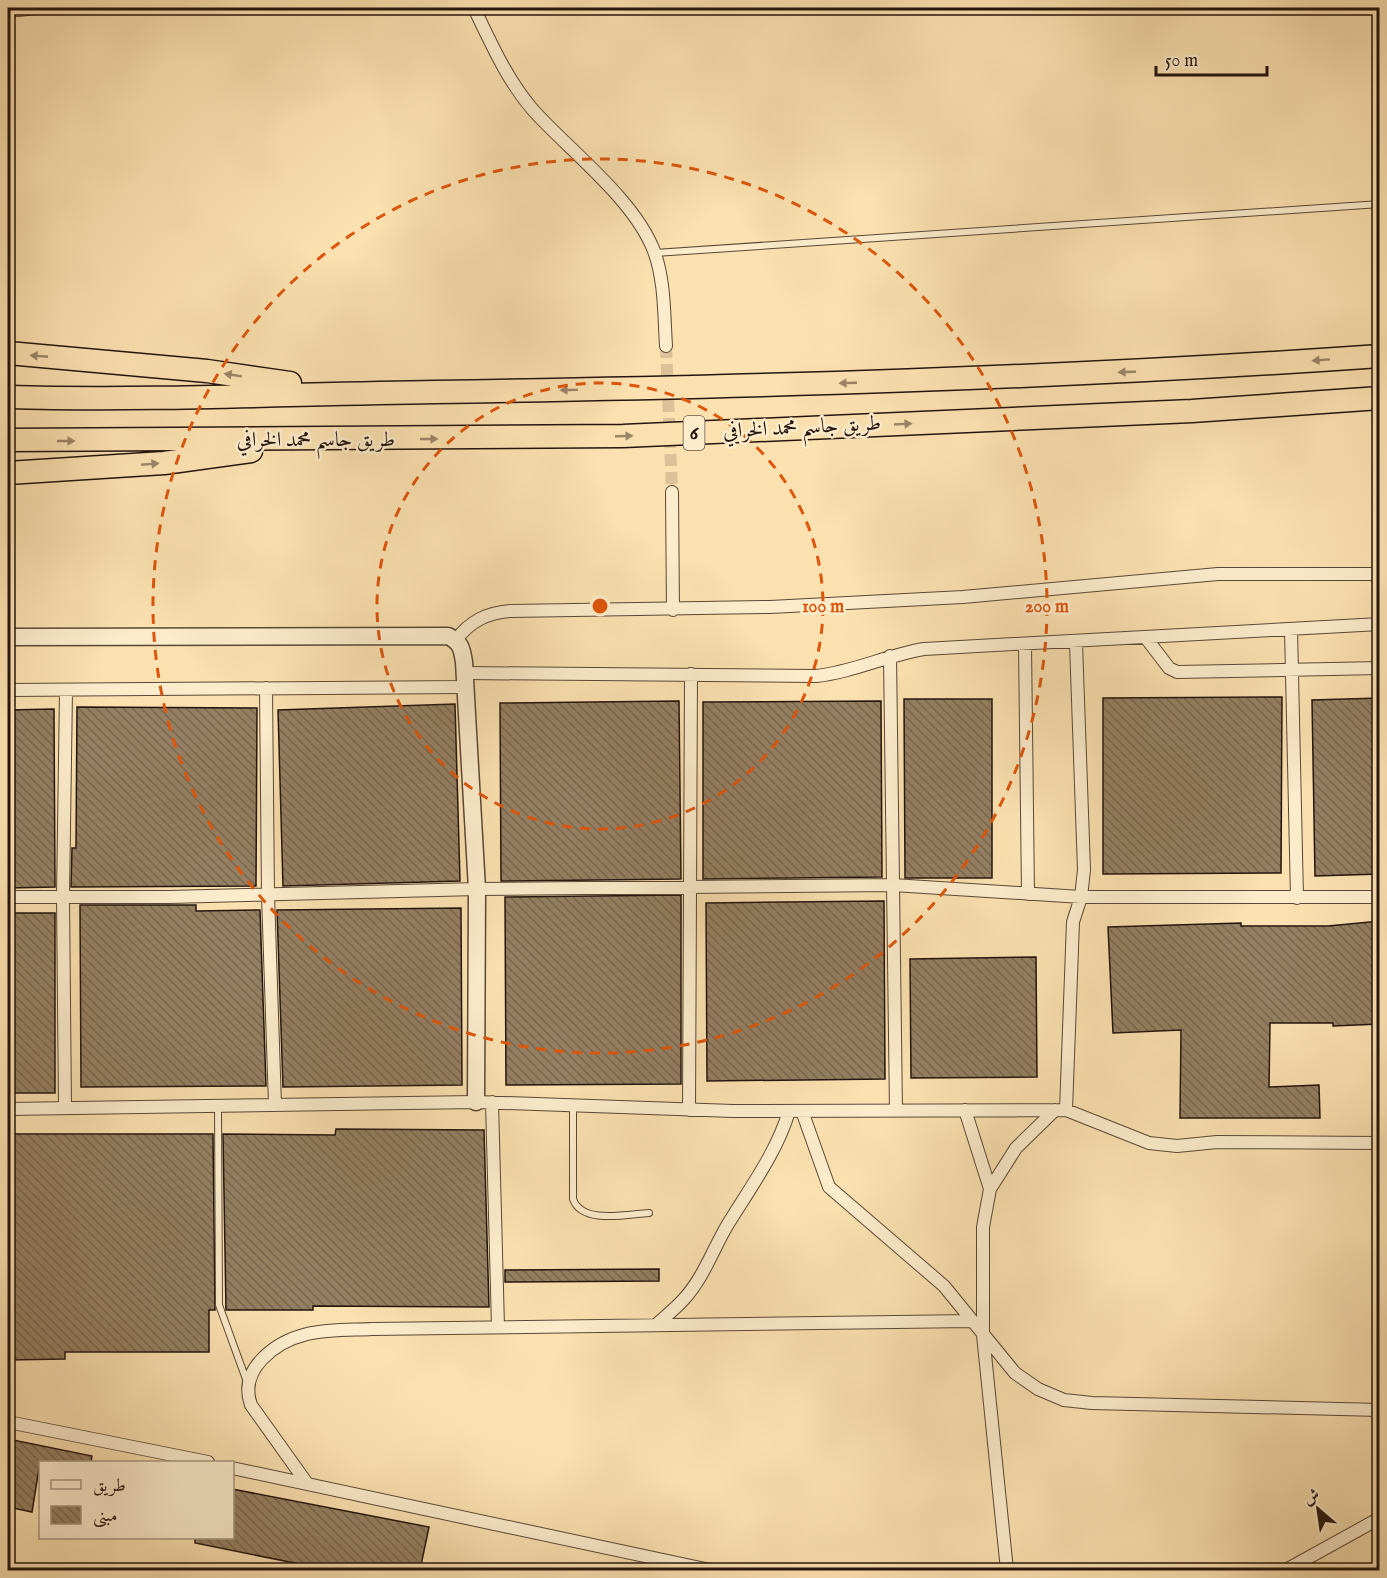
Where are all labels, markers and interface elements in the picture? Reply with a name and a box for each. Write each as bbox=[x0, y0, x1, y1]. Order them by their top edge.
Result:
scale bar bbox=[1156, 39, 1267, 77]
text: 50 m bbox=[1165, 50, 1198, 73]
one-way arrow bbox=[30, 351, 49, 361]
one-way arrow bbox=[1312, 356, 1331, 365]
one-way arrow bbox=[1117, 367, 1136, 376]
one-way arrow bbox=[224, 370, 243, 379]
one-way arrow bbox=[838, 378, 857, 387]
one-way arrow bbox=[559, 385, 578, 394]
street label: طريق جاسم محمد الخرافي bbox=[722, 410, 882, 452]
road number: 6 bbox=[684, 416, 704, 450]
one-way arrow bbox=[893, 419, 912, 429]
street label: طريق جاسم محمد الخرافي bbox=[237, 427, 395, 460]
one-way arrow bbox=[614, 432, 633, 441]
one-way arrow bbox=[419, 434, 438, 444]
one-way arrow bbox=[56, 436, 75, 446]
one-way arrow bbox=[140, 459, 159, 469]
centre of rings bbox=[590, 596, 610, 616]
text: 100 m bbox=[802, 596, 844, 619]
text: 200 m bbox=[1025, 596, 1069, 619]
legend bbox=[39, 1461, 234, 1539]
text: طريق bbox=[93, 1475, 126, 1498]
north arrow bbox=[1288, 1479, 1348, 1539]
text: ش bbox=[1300, 1485, 1323, 1510]
text: مبنى bbox=[93, 1505, 118, 1528]

